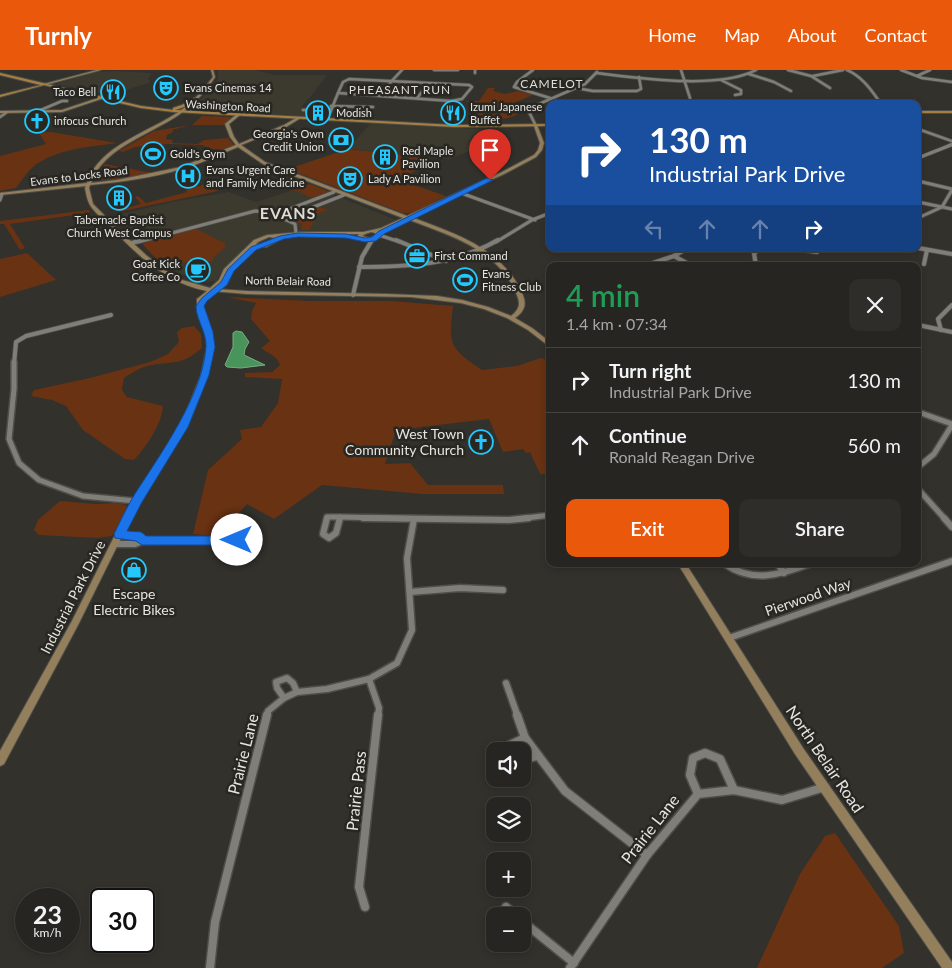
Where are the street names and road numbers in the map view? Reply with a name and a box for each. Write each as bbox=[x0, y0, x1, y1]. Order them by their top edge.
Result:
street label: Washington Road bbox=[185, 97, 271, 114]
street label: Evans to Locks Road bbox=[29, 163, 128, 188]
street label: North Belair Road bbox=[245, 273, 331, 288]
street label: Industrial Park Drive bbox=[37, 537, 108, 656]
street label: Pierwood Way bbox=[763, 574, 854, 619]
street label: North Belair Road bbox=[783, 702, 868, 816]
street label: Prairie Lane bbox=[223, 711, 262, 796]
street label: Prairie Pass bbox=[342, 750, 369, 832]
street label: Prairie Lane bbox=[617, 790, 683, 867]

